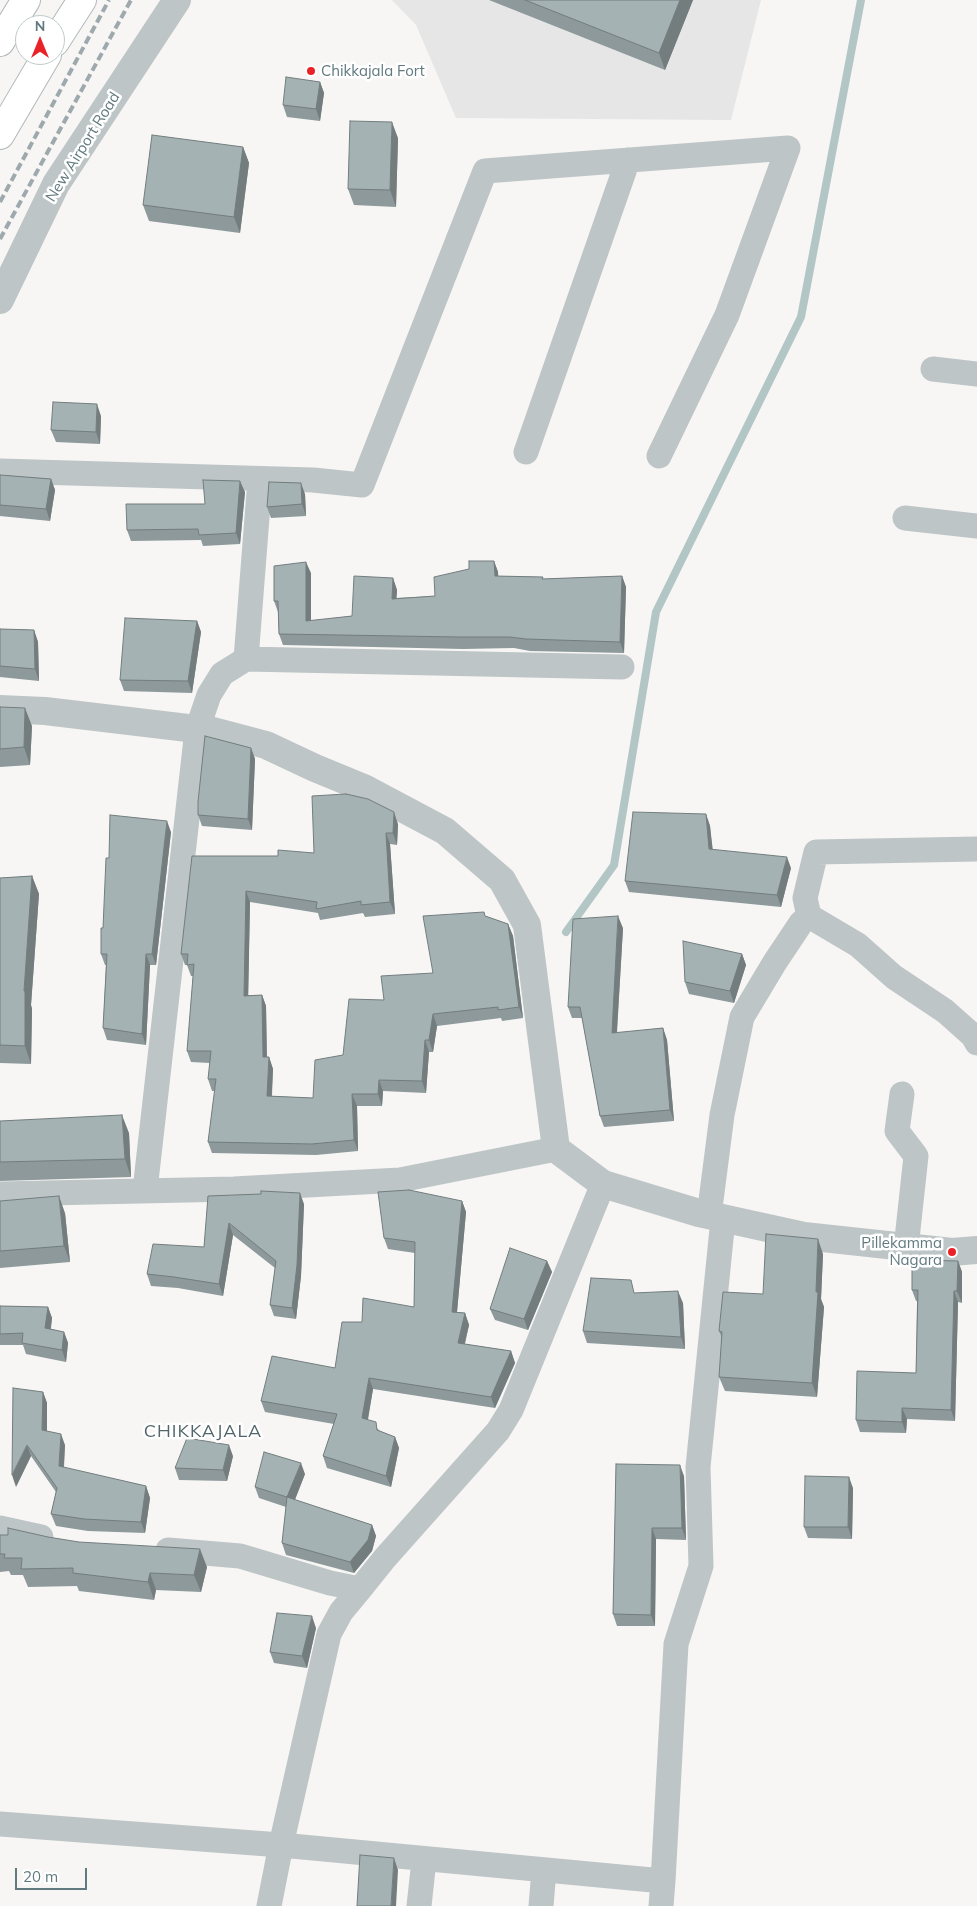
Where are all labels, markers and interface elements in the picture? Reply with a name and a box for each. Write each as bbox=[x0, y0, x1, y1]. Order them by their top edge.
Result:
north arrow bbox=[15, 15, 65, 65]
text: N bbox=[35, 17, 45, 35]
place label: Chikkajala Fort bbox=[321, 62, 425, 80]
marker: Chikkajala Fort bbox=[305, 65, 317, 77]
street label: New Airport Road bbox=[42, 89, 124, 205]
place label: Pillekamma Nagara bbox=[861, 1234, 942, 1269]
marker: Pillekamma Nagara bbox=[946, 1246, 958, 1258]
district label: CHIKKAJALA bbox=[142, 1421, 264, 1443]
scale bar bbox=[18, 1858, 90, 1890]
text: 20 m bbox=[23, 1867, 58, 1886]

